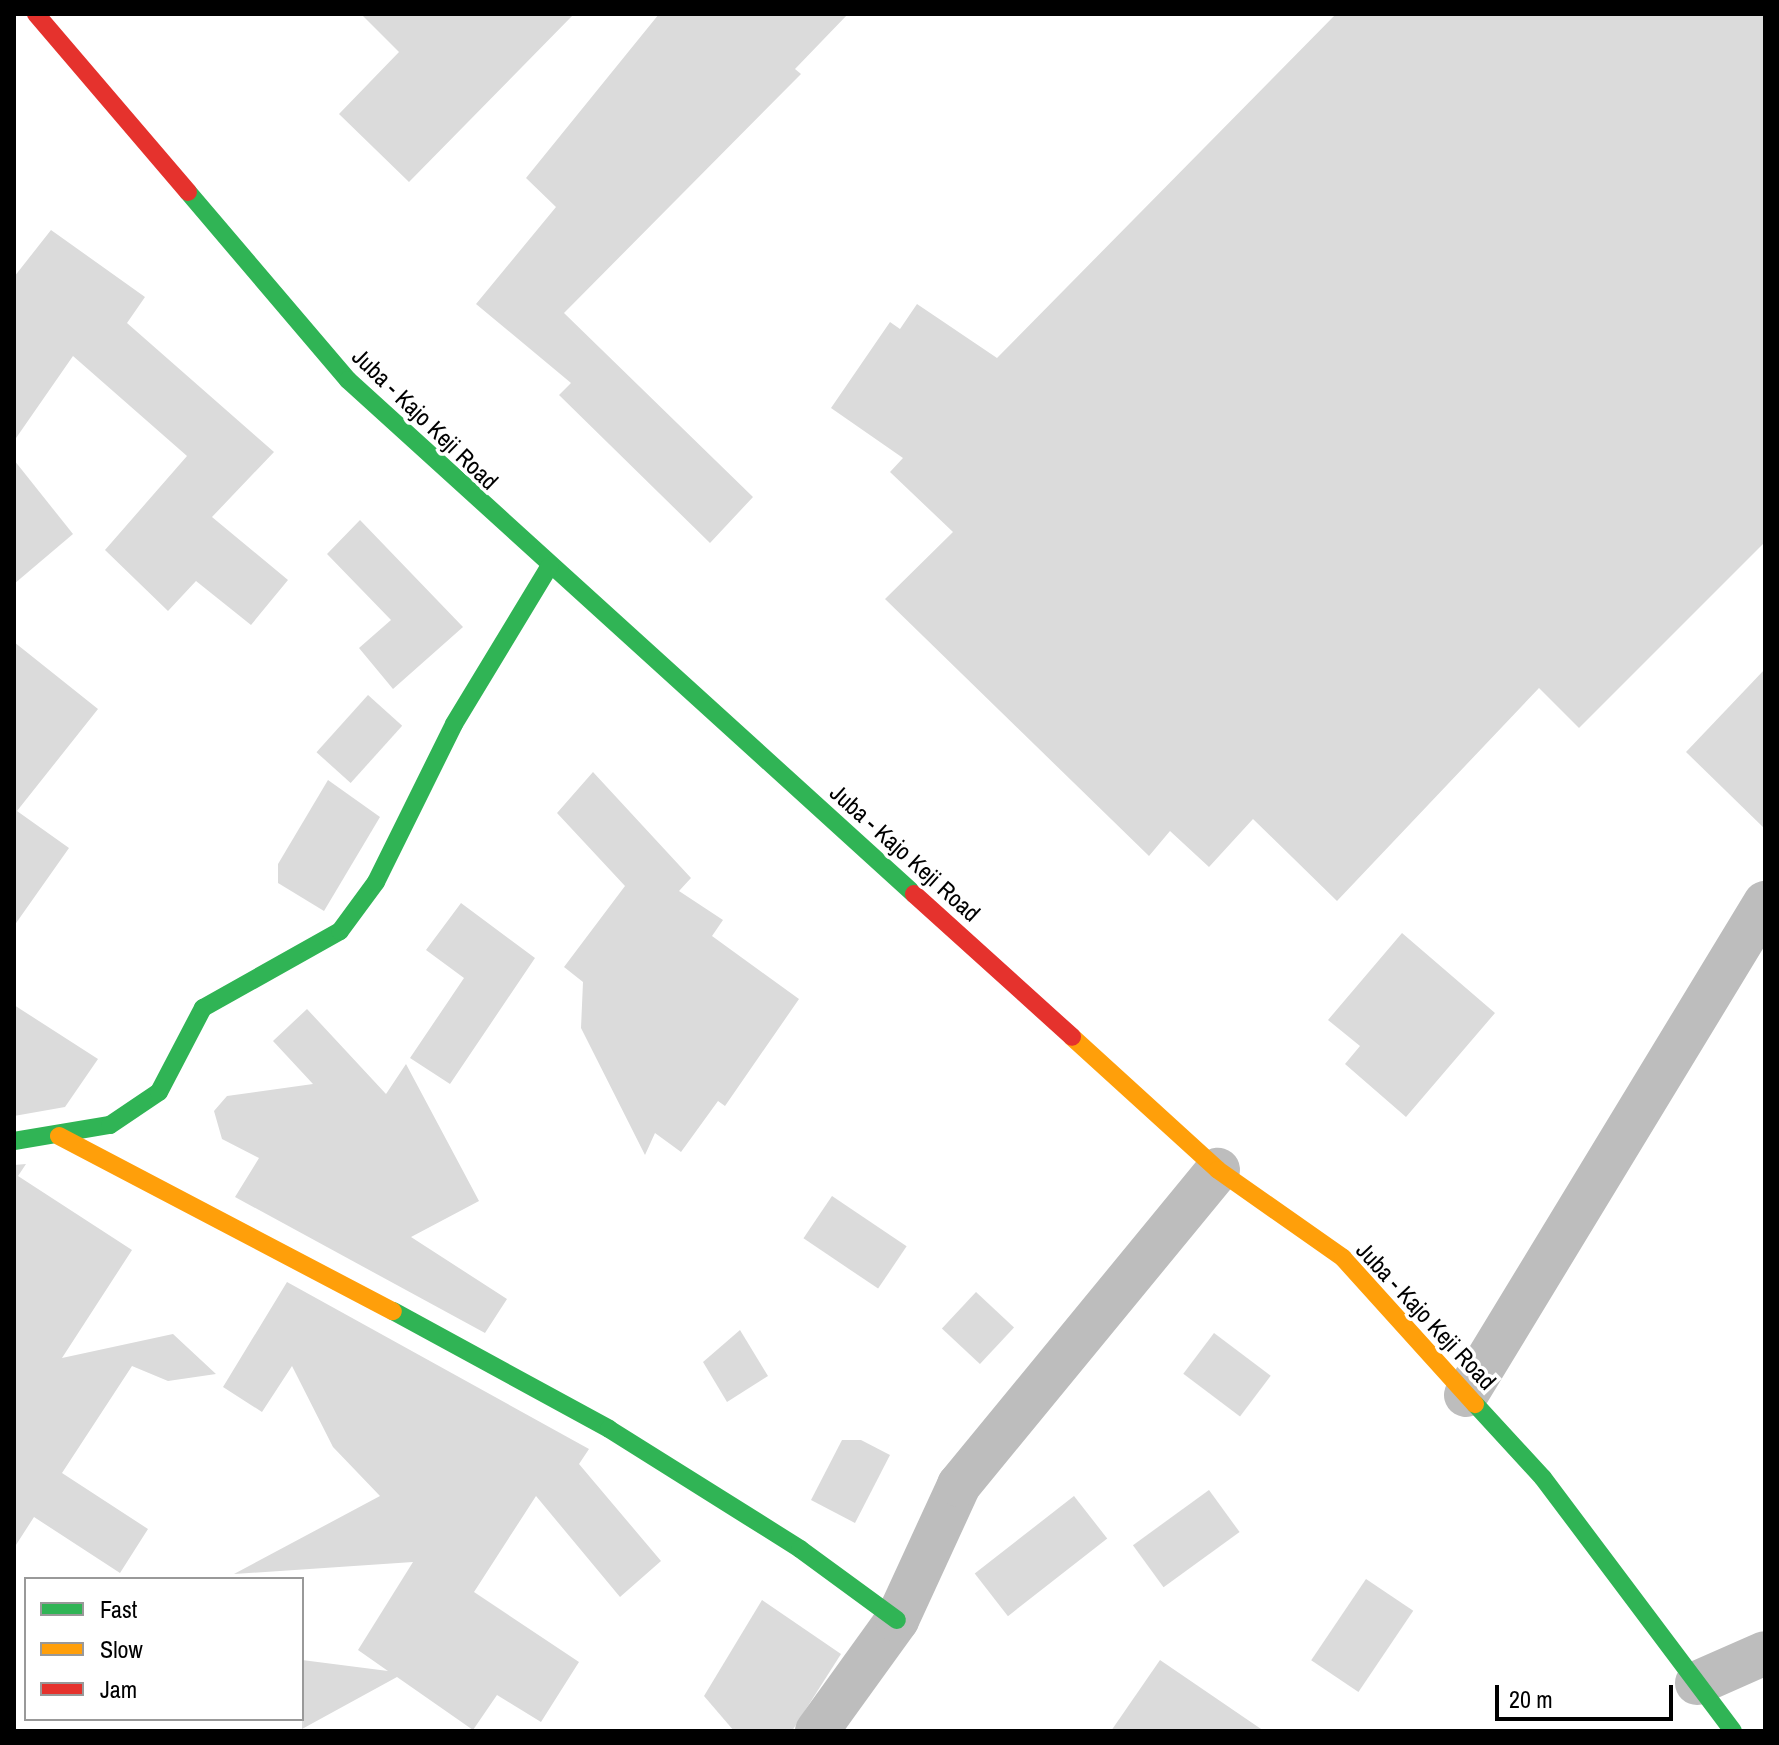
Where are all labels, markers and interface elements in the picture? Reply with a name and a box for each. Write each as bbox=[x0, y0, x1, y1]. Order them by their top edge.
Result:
street label: Juba - Kajo Keji Road bbox=[346, 342, 504, 496]
street label: Juba - Kajo Keji Road bbox=[824, 778, 986, 928]
street label: Juba - Kajo Keji Road bbox=[1350, 1236, 1502, 1396]
legend bbox=[24, 1577, 304, 1721]
text: Fast bbox=[100, 1593, 137, 1625]
text: Slow bbox=[100, 1633, 143, 1665]
scale bar bbox=[1499, 1669, 1677, 1719]
text: Jam bbox=[100, 1673, 137, 1705]
text: 20 m bbox=[1509, 1683, 1553, 1715]

